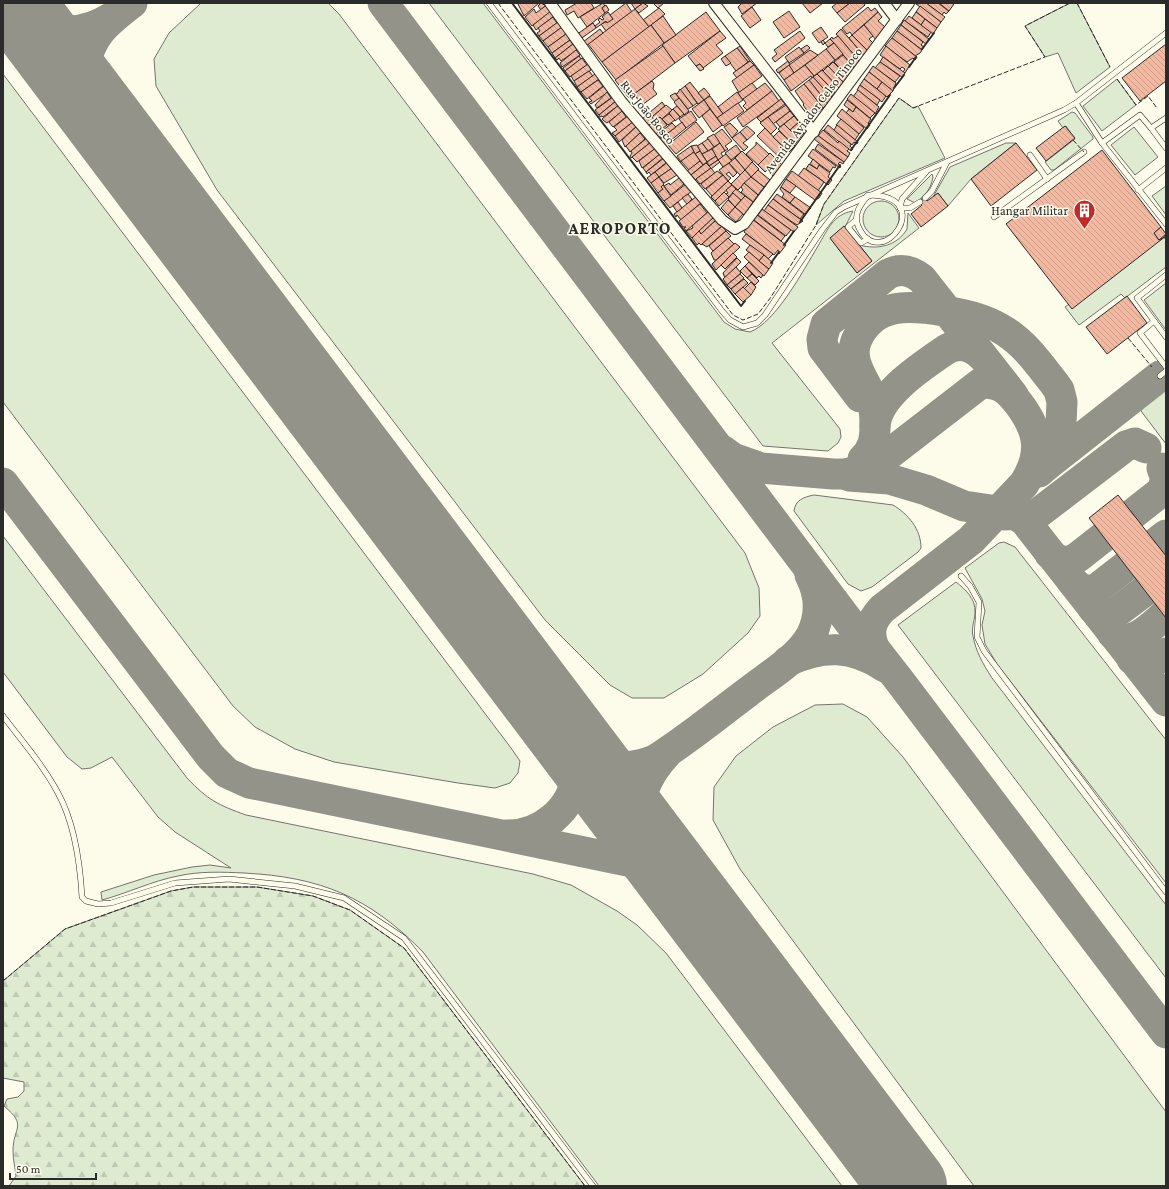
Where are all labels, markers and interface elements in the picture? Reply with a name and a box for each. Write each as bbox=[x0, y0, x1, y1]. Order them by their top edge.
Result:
street label: Avenida Aviador Celso Tinoco bbox=[761, 44, 865, 176]
street label: Rua João Bosco bbox=[618, 77, 678, 147]
building icon: Hangar Militar bbox=[1071, 197, 1097, 230]
place label: Hangar Militar bbox=[991, 203, 1068, 218]
district label: AEROPORTO bbox=[567, 219, 672, 238]
scale bar bbox=[10, 1155, 96, 1181]
text: 50 m bbox=[16, 1162, 41, 1176]

